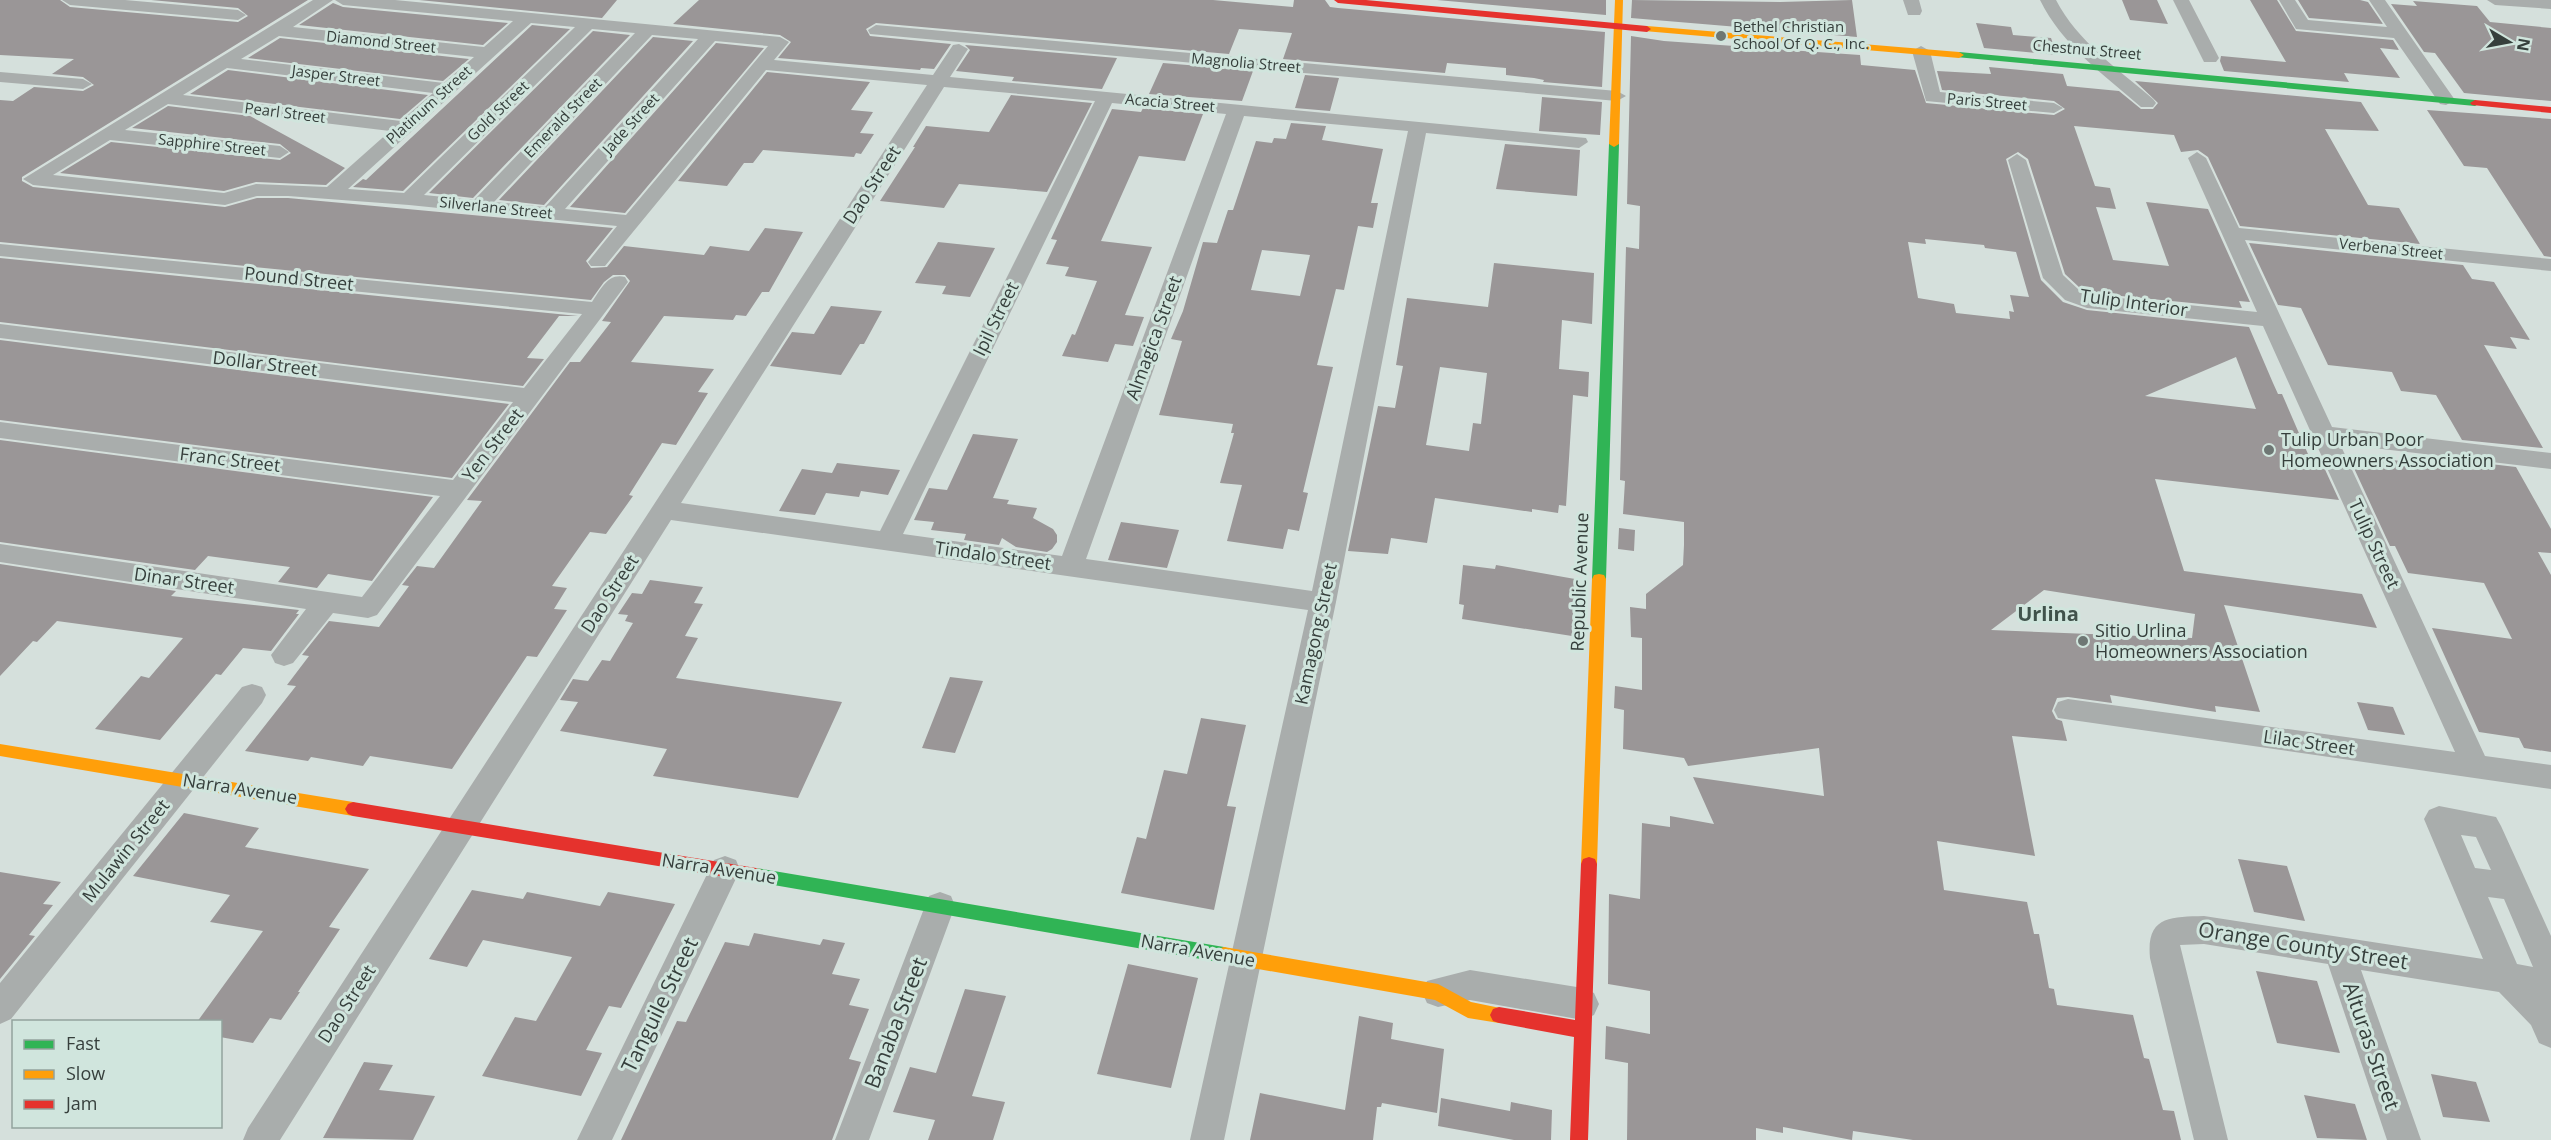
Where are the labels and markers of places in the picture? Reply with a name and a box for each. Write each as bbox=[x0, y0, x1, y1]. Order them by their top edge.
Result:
place label: Bethel Christian School Of Q. C., Inc. bbox=[1733, 16, 1869, 53]
marker: Bethel Christian School Of Q. C., Inc. bbox=[1714, 29, 1728, 43]
place label: Tulip Urban Poor Homeowners Association bbox=[2281, 427, 2494, 472]
marker: Tulip Urban Poor Homeowners Association bbox=[2262, 443, 2276, 457]
place label: Sitio Urlina Homeowners Association bbox=[2095, 618, 2308, 663]
marker: Sitio Urlina Homeowners Association bbox=[2076, 634, 2090, 648]

